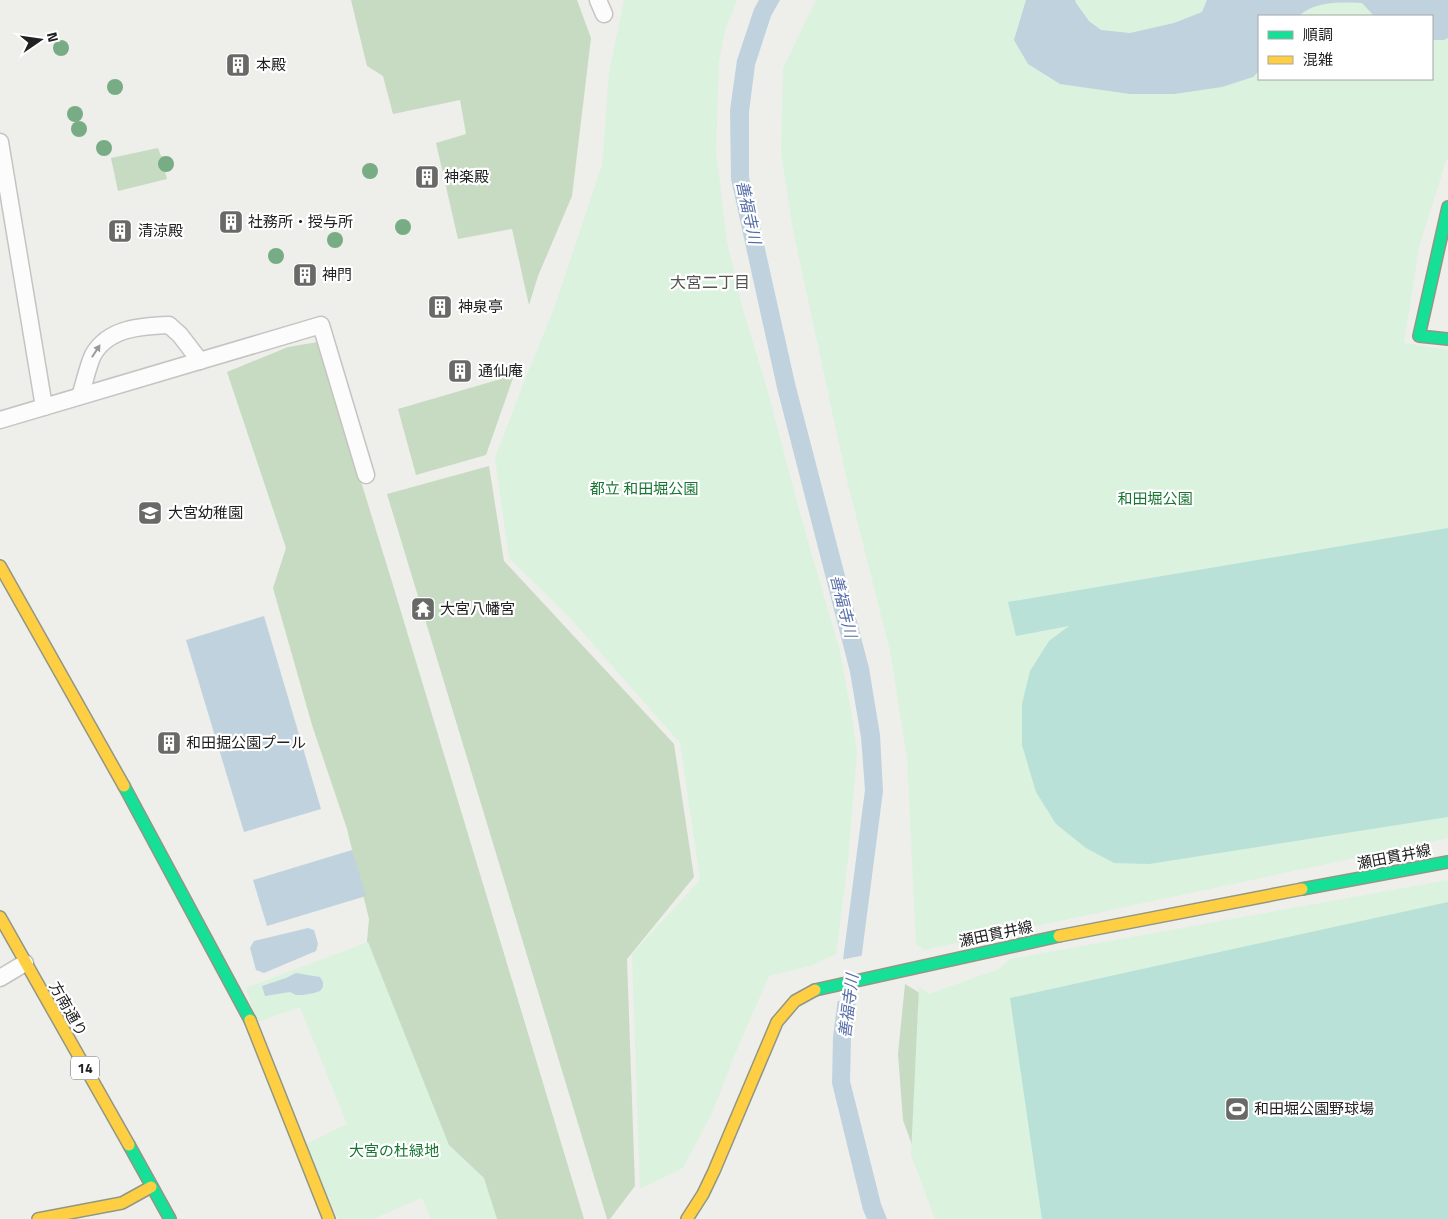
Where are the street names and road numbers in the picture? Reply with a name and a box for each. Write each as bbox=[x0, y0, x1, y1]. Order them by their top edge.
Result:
street label: 瀬田貫井線 bbox=[1355, 838, 1433, 875]
street label: 瀬田貫井線 bbox=[957, 914, 1035, 953]
street label: 方南通り bbox=[44, 977, 93, 1041]
road number: 14 bbox=[71, 1056, 99, 1080]

